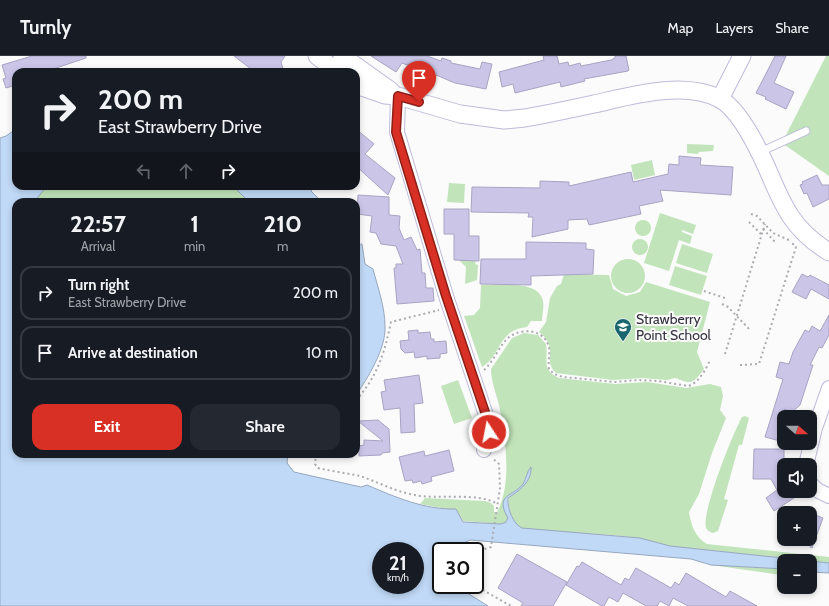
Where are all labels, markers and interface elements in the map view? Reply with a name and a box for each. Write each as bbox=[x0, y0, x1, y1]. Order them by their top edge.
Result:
text: Turnly bbox=[20, 16, 71, 39]
text: Map bbox=[668, 19, 693, 37]
text: Layers bbox=[715, 19, 753, 37]
text: Share bbox=[775, 19, 809, 37]
pin bbox=[402, 61, 436, 102]
icon: arrive bbox=[408, 67, 430, 89]
text: 200 m bbox=[98, 82, 183, 116]
icon: right bbox=[32, 84, 84, 136]
text: East Strawberry Drive bbox=[98, 116, 262, 138]
icon: left bbox=[133, 160, 155, 182]
icon: ahead bbox=[175, 160, 197, 182]
icon: right bbox=[217, 160, 239, 182]
text: 22:57 bbox=[70, 209, 126, 238]
text: 1 bbox=[190, 209, 199, 238]
text: 210 bbox=[263, 209, 302, 238]
text: Arrival bbox=[81, 238, 115, 254]
text: min bbox=[184, 238, 205, 254]
text: m bbox=[277, 238, 288, 254]
text: Turn right bbox=[68, 276, 129, 294]
icon: right bbox=[34, 282, 56, 304]
text: 200 m bbox=[293, 284, 338, 302]
text: East Strawberry Drive bbox=[68, 294, 186, 310]
place label: Strawberry Point School bbox=[636, 310, 712, 344]
school or university icon: Strawberry Point School bbox=[613, 317, 633, 342]
icon: arrive bbox=[34, 342, 56, 364]
text: Arrive at destination bbox=[68, 344, 198, 362]
text: 10 m bbox=[306, 344, 338, 362]
button: Exit bbox=[32, 404, 182, 450]
button: Share bbox=[190, 404, 340, 450]
north arrow bbox=[777, 410, 817, 450]
map controls bbox=[777, 410, 817, 594]
position arrow bbox=[468, 411, 510, 453]
button: sound bbox=[777, 458, 817, 498]
button: + bbox=[777, 506, 817, 546]
speed limit sign: 30 bbox=[432, 542, 484, 594]
text: 21 bbox=[389, 551, 407, 575]
button: − bbox=[777, 554, 817, 594]
text: km/h bbox=[387, 571, 409, 584]

